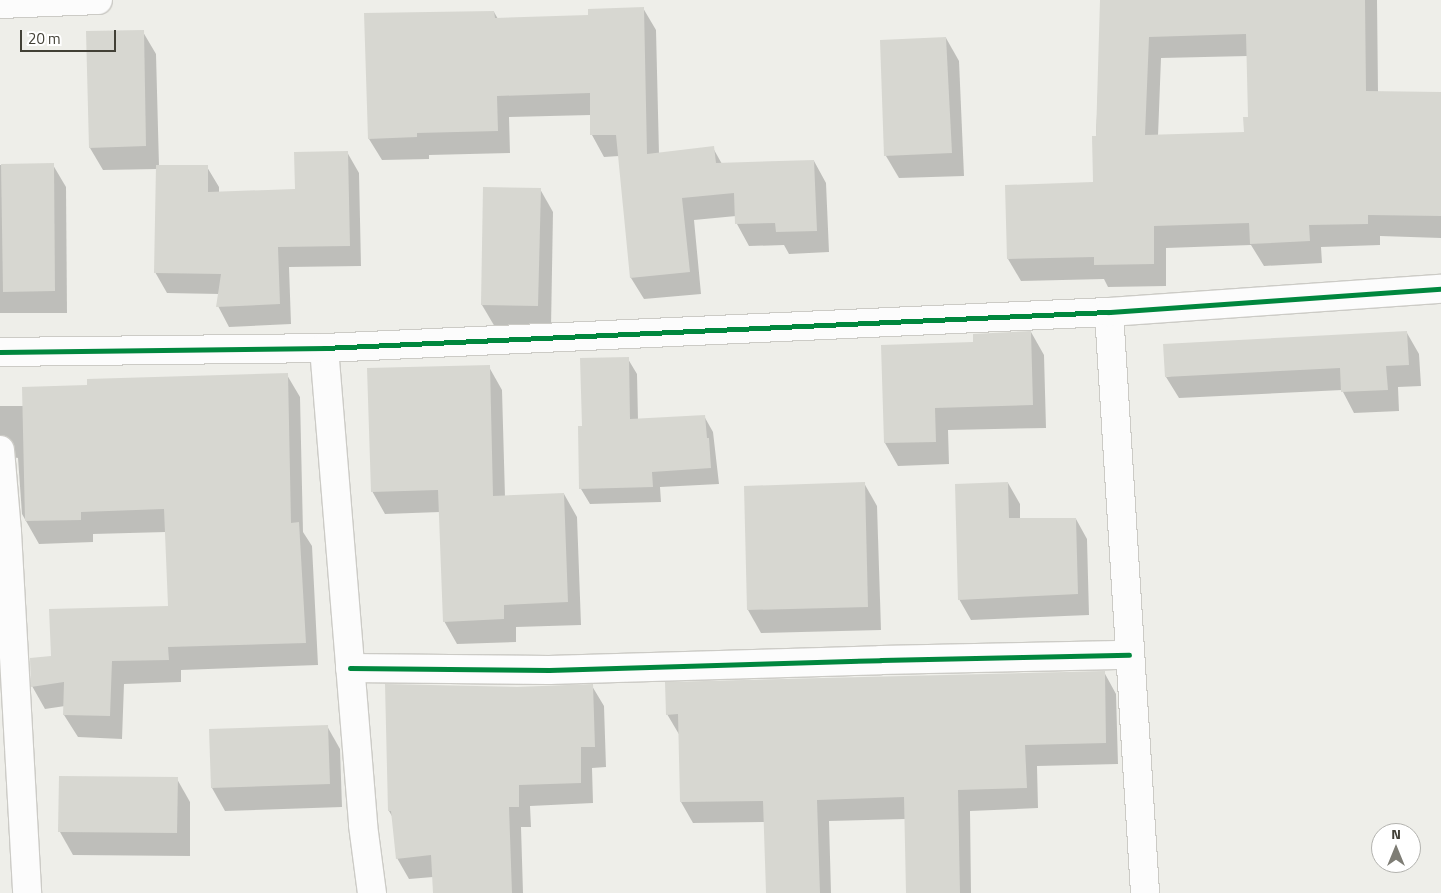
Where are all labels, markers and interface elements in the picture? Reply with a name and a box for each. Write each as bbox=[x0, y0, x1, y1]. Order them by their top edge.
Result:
scale bar bbox=[22, 20, 119, 52]
text: 20 m bbox=[28, 27, 61, 50]
north arrow bbox=[1371, 823, 1421, 873]
text: N bbox=[1391, 823, 1401, 844]

